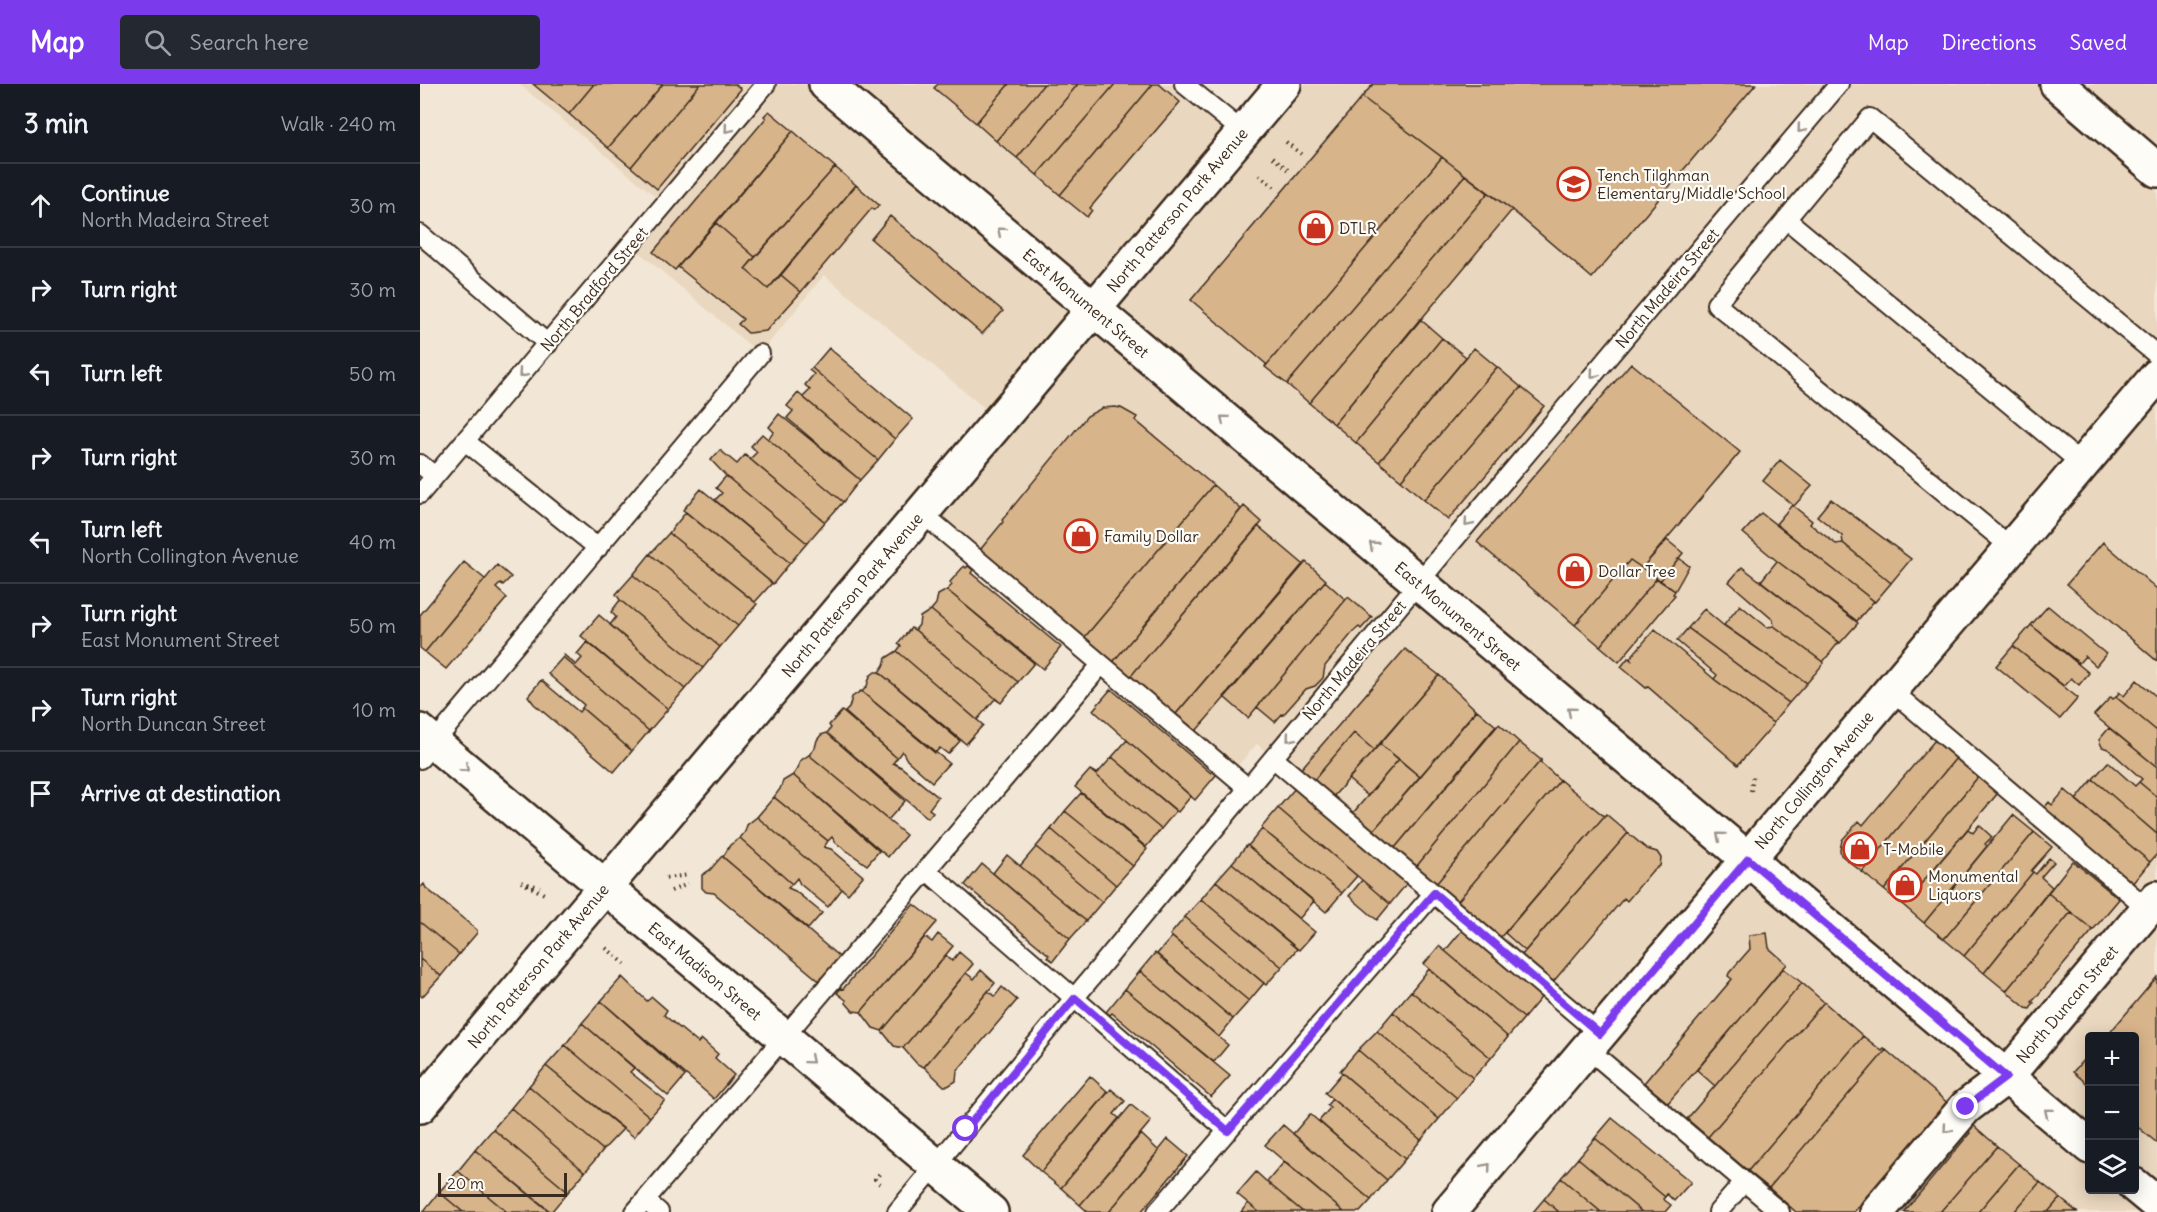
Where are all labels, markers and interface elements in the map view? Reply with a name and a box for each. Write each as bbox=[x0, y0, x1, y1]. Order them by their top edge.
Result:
search box bbox=[120, 15, 540, 69]
text: Map bbox=[30, 24, 84, 60]
icon: search bbox=[141, 26, 174, 59]
text: Search here bbox=[189, 28, 309, 56]
text: Map bbox=[1868, 29, 1909, 56]
text: Directions bbox=[1942, 29, 2036, 56]
text: Saved bbox=[2069, 29, 2127, 56]
text: 3 min bbox=[24, 107, 89, 140]
text: Walk · 240 m bbox=[281, 111, 396, 136]
one-way arrow bbox=[725, 122, 736, 133]
one-way arrow bbox=[1797, 122, 1808, 133]
street label: North Patterson Park Avenue bbox=[1102, 124, 1252, 296]
place label: Tench Tilghman Elementary/Middle School bbox=[1597, 165, 1786, 203]
school or university icon: Tench Tilghman Elementary/Middle School bbox=[1556, 166, 1592, 202]
text: Continue bbox=[81, 179, 170, 207]
icon: ahead bbox=[24, 189, 57, 222]
text: 30 m bbox=[349, 193, 396, 218]
text: North Madeira Street bbox=[81, 207, 269, 232]
shop icon: DTLR bbox=[1298, 210, 1334, 246]
place label: DTLR bbox=[1339, 218, 1377, 238]
street label: North Bradford Street bbox=[536, 222, 652, 355]
street label: North Madeira Street bbox=[1611, 224, 1723, 352]
one-way arrow bbox=[997, 227, 1008, 238]
street label: East Monument Street bbox=[1019, 244, 1154, 362]
icon: right bbox=[24, 273, 57, 306]
text: Turn right bbox=[81, 275, 177, 303]
text: 30 m bbox=[349, 277, 396, 302]
icon: left bbox=[24, 357, 57, 390]
text: Turn left bbox=[81, 359, 162, 387]
text: 50 m bbox=[349, 361, 396, 386]
one-way arrow bbox=[518, 367, 529, 378]
one-way arrow bbox=[1590, 367, 1601, 378]
one-way arrow bbox=[1220, 415, 1231, 426]
icon: right bbox=[24, 441, 57, 474]
text: Turn right bbox=[81, 443, 177, 471]
text: 30 m bbox=[349, 445, 396, 470]
street label: North Patterson Park Avenue bbox=[777, 509, 927, 681]
text: Turn left bbox=[81, 515, 162, 543]
one-way arrow bbox=[1464, 516, 1475, 527]
shop icon: Family Dollar bbox=[1063, 518, 1099, 554]
icon: left bbox=[24, 525, 57, 558]
place label: Family Dollar bbox=[1104, 526, 1199, 546]
text: 40 m bbox=[349, 529, 396, 554]
one-way arrow bbox=[1369, 541, 1380, 552]
text: North Collington Avenue bbox=[81, 543, 299, 568]
shop icon: Dollar Tree bbox=[1557, 553, 1593, 589]
street label: East Monument Street bbox=[1391, 557, 1526, 675]
place label: Dollar Tree bbox=[1598, 561, 1676, 581]
street label: North Madeira Street bbox=[1298, 596, 1410, 724]
text: Turn right bbox=[81, 599, 177, 627]
icon: right bbox=[24, 609, 57, 642]
text: 50 m bbox=[349, 613, 396, 638]
text: East Monument Street bbox=[81, 627, 280, 652]
text: Turn right bbox=[81, 683, 177, 711]
icon: right bbox=[24, 693, 57, 726]
text: 10 m bbox=[353, 697, 396, 722]
one-way arrow bbox=[1567, 707, 1578, 718]
street label: North Collington Avenue bbox=[1750, 707, 1878, 853]
text: North Duncan Street bbox=[81, 711, 266, 736]
one-way arrow bbox=[1286, 731, 1297, 742]
one-way arrow bbox=[458, 761, 469, 772]
icon: arrive bbox=[24, 777, 57, 810]
text: Arrive at destination bbox=[81, 779, 281, 807]
shop icon: T-Mobile bbox=[1842, 831, 1878, 867]
one-way arrow bbox=[1716, 832, 1727, 843]
place label: T-Mobile bbox=[1883, 839, 1944, 859]
place label: Monumental Liquors bbox=[1928, 866, 2018, 904]
shop icon: Monumental Liquors bbox=[1887, 867, 1923, 903]
street label: North Patterson Park Avenue bbox=[463, 880, 613, 1052]
street label: East Madison Street bbox=[644, 918, 766, 1025]
street label: North Duncan Street bbox=[2012, 941, 2123, 1067]
map controls bbox=[2085, 1032, 2139, 1194]
button: + bbox=[2085, 1032, 2139, 1086]
one-way arrow bbox=[803, 1053, 814, 1064]
button: − bbox=[2085, 1086, 2139, 1140]
route end bbox=[1952, 1093, 1978, 1119]
one-way arrow bbox=[2044, 1108, 2055, 1119]
route start bbox=[952, 1115, 978, 1141]
one-way arrow bbox=[1943, 1122, 1954, 1133]
button: layers bbox=[2085, 1140, 2139, 1194]
one-way arrow bbox=[1480, 1163, 1491, 1174]
scale bar bbox=[438, 1170, 567, 1198]
text: 20 m bbox=[447, 1173, 484, 1193]

